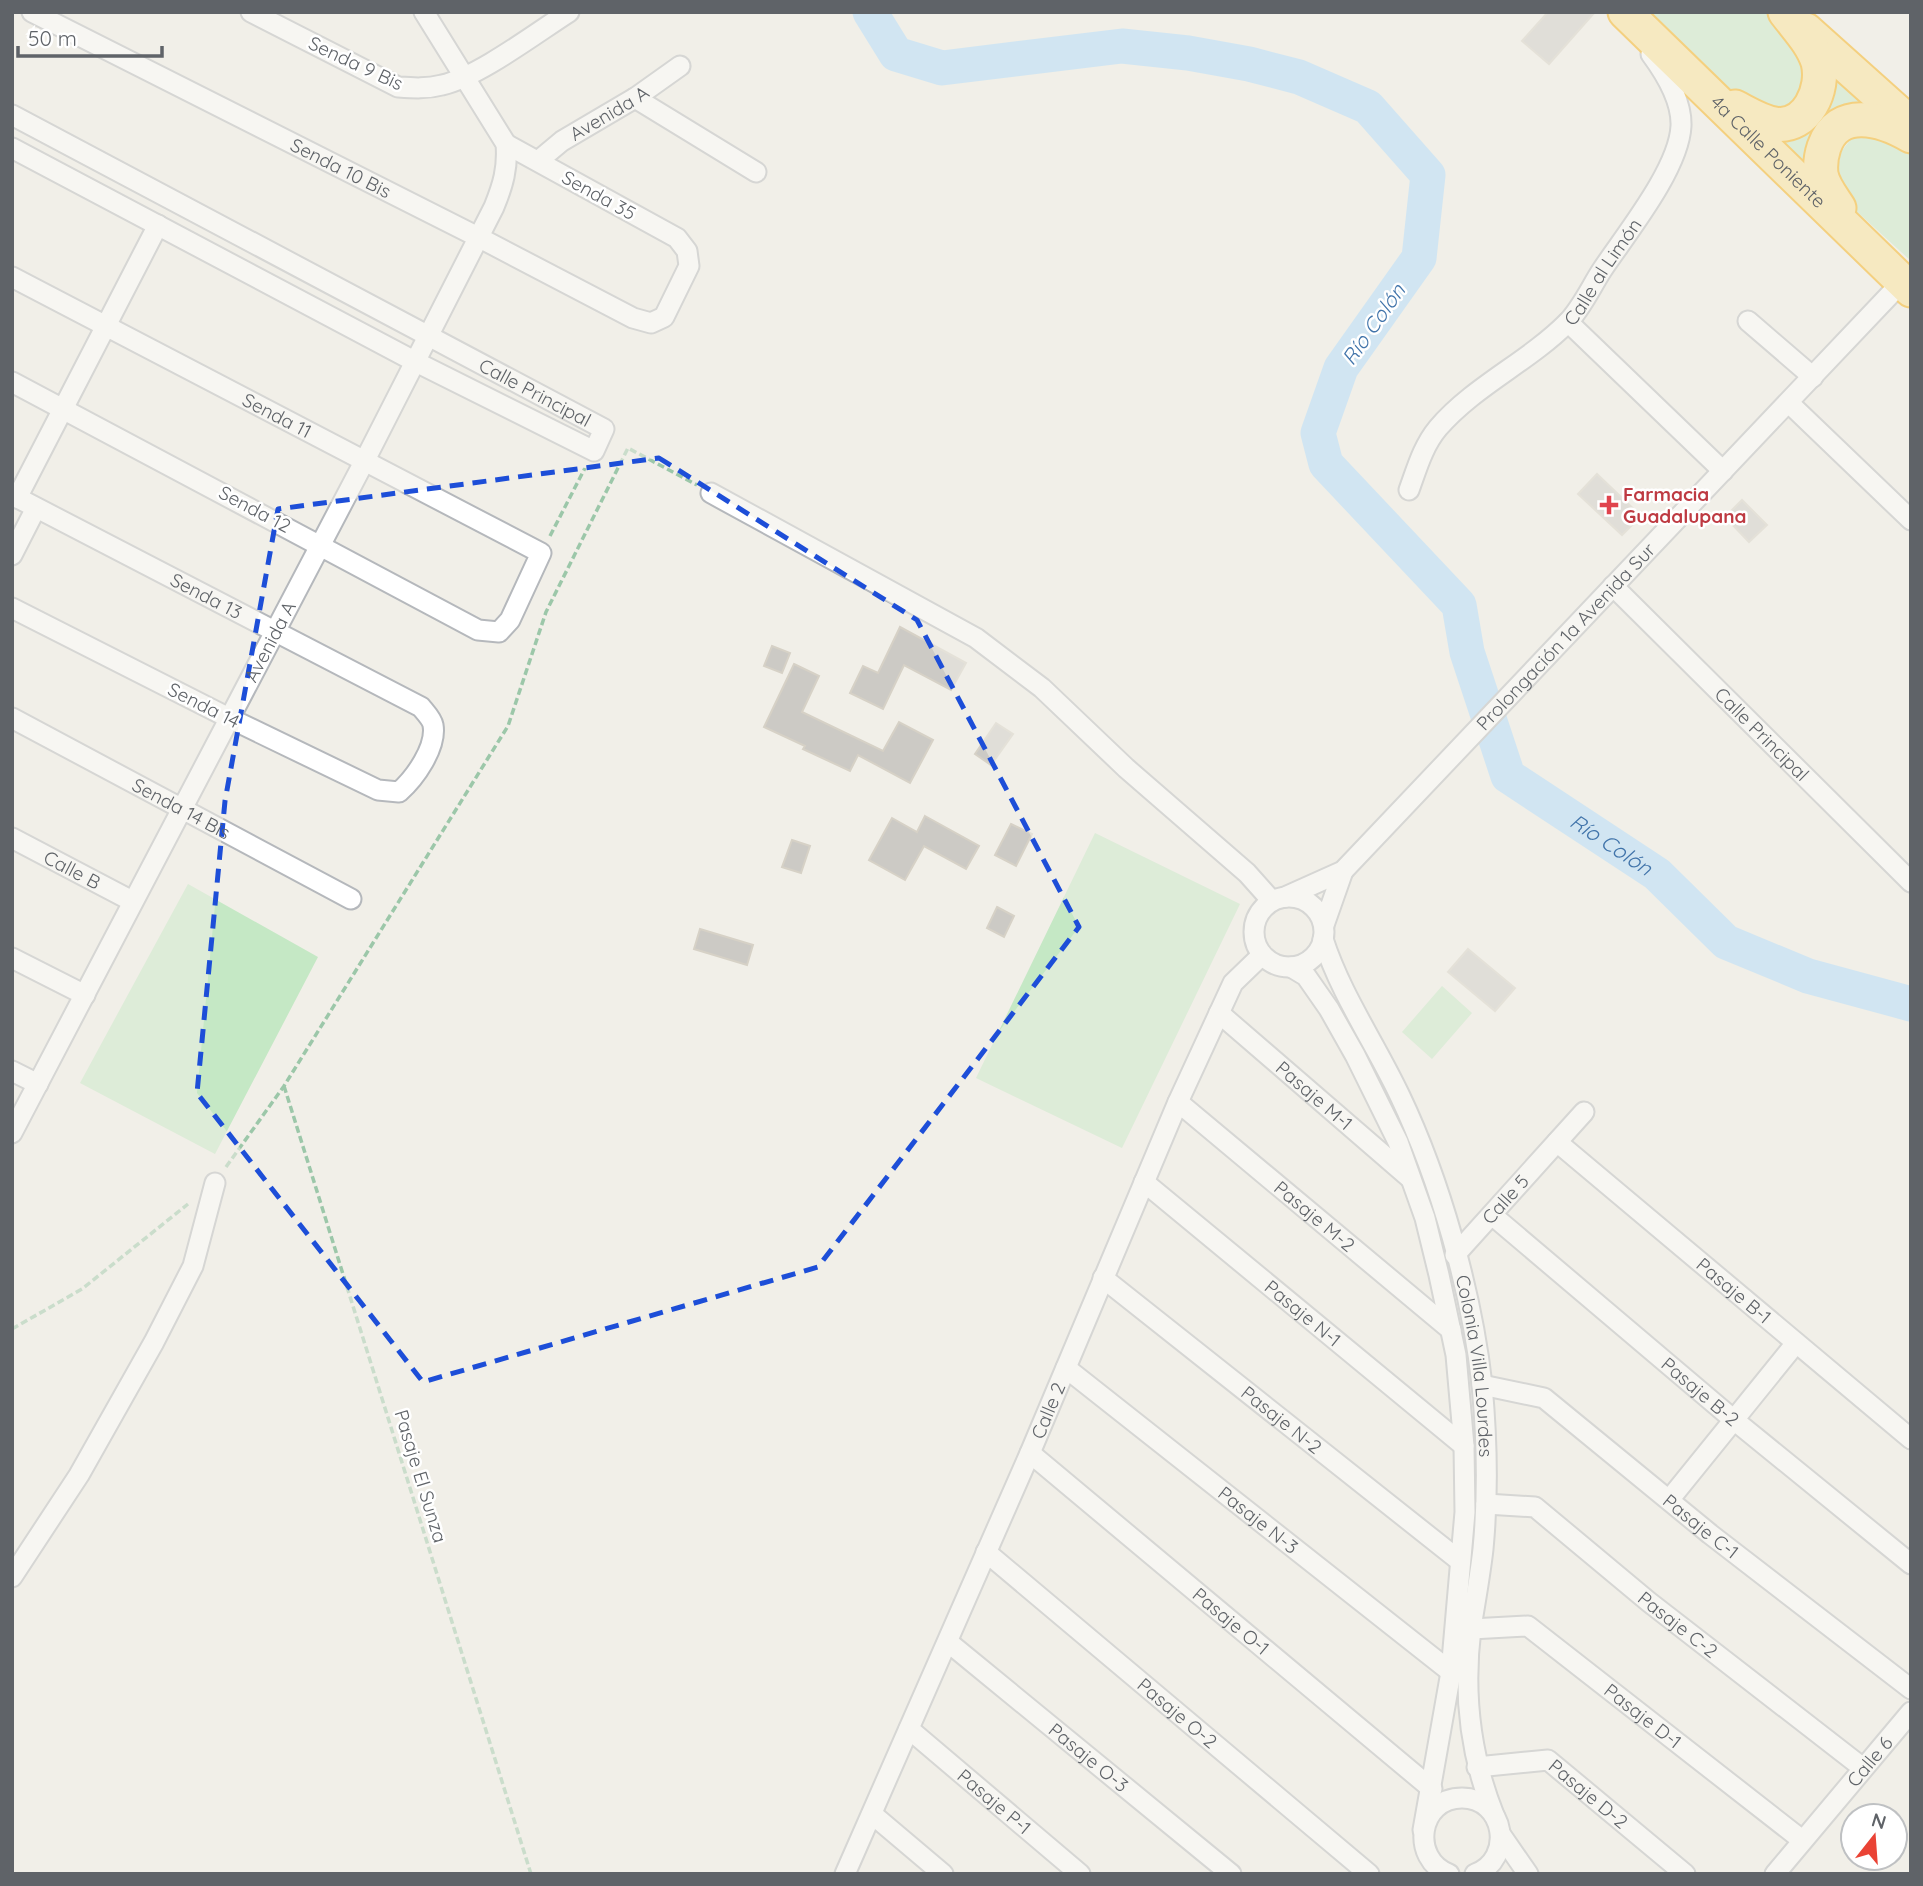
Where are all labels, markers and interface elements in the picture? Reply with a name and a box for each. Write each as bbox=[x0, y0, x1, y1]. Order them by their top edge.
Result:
scale bar bbox=[18, 14, 161, 58]
text: 50 m bbox=[28, 25, 77, 51]
street label: Senda 9 Bis bbox=[305, 31, 407, 95]
street label: Avenida A bbox=[565, 80, 653, 146]
street label: 4a Calle Poniente bbox=[1706, 90, 1831, 213]
street label: Senda 10 Bis bbox=[287, 132, 395, 203]
street label: Senda 35 bbox=[558, 165, 640, 225]
street label: Calle al Limón bbox=[1558, 214, 1647, 330]
water label: Río Colón bbox=[1336, 278, 1411, 370]
street label: Calle Principal bbox=[475, 353, 595, 432]
street label: Senda 11 bbox=[238, 387, 316, 443]
street label: Senda 12 bbox=[215, 480, 295, 538]
place label: Farmacia Guadalupana bbox=[1623, 482, 1746, 528]
marker: Farmacia Guadalupana bbox=[1601, 497, 1617, 513]
street label: Prolongación 1a Avenida Sur bbox=[1471, 537, 1661, 735]
street label: Senda 13 bbox=[166, 567, 246, 624]
street label: Avenida A bbox=[239, 597, 301, 686]
street label: Senda 14 bbox=[164, 677, 244, 733]
street label: Calle Principal bbox=[1710, 682, 1814, 786]
street label: Senda 14 Bis bbox=[128, 772, 235, 844]
water label: Río Colón bbox=[1565, 808, 1658, 881]
street label: Calle B bbox=[40, 845, 105, 894]
street label: Pasaje M-1 bbox=[1271, 1056, 1358, 1135]
street label: Calle 5 bbox=[1477, 1169, 1534, 1229]
street label: Pasaje M-2 bbox=[1269, 1175, 1360, 1257]
street label: Pasaje B-1 bbox=[1692, 1252, 1776, 1329]
street label: Colonia Villa Lourdes bbox=[1451, 1272, 1498, 1458]
street label: Pasaje N-1 bbox=[1260, 1275, 1346, 1352]
street label: Pasaje B-2 bbox=[1656, 1352, 1744, 1431]
street label: Calle 2 bbox=[1025, 1379, 1070, 1442]
street label: Pasaje N-2 bbox=[1237, 1380, 1327, 1459]
street label: Pasaje El Sunza bbox=[389, 1407, 453, 1545]
street label: Pasaje N-3 bbox=[1213, 1481, 1303, 1559]
street label: Pasaje C-1 bbox=[1658, 1489, 1744, 1564]
street label: Pasaje O-1 bbox=[1188, 1582, 1274, 1660]
street label: Pasaje C-2 bbox=[1633, 1586, 1723, 1663]
street label: Pasaje O-2 bbox=[1133, 1673, 1222, 1753]
street label: Pasaje D-1 bbox=[1600, 1678, 1687, 1753]
street label: Pasaje O-3 bbox=[1044, 1718, 1134, 1797]
street label: Calle 6 bbox=[1841, 1731, 1898, 1792]
street label: Pasaje D-2 bbox=[1544, 1754, 1633, 1834]
street label: Pasaje P-1 bbox=[953, 1763, 1036, 1839]
north arrow bbox=[1839, 1802, 1909, 1872]
text: N bbox=[1869, 1807, 1889, 1834]

